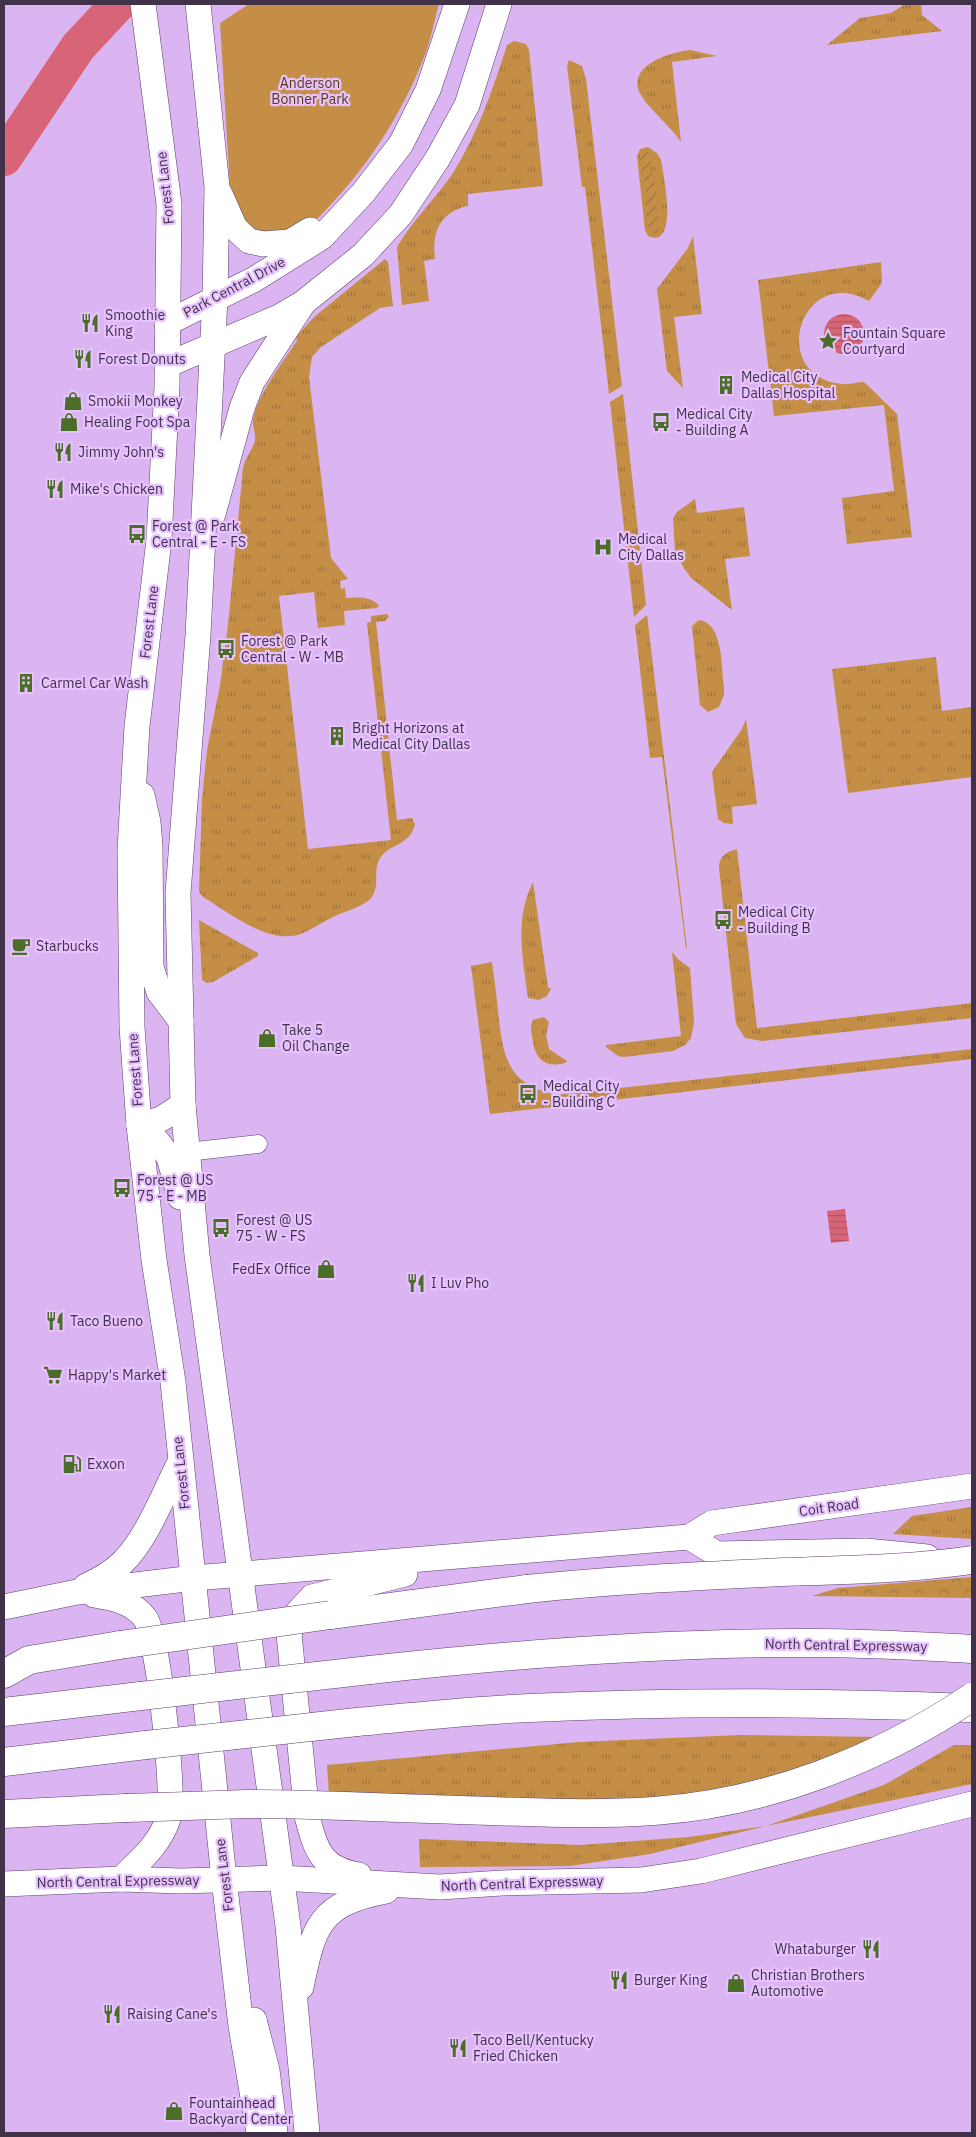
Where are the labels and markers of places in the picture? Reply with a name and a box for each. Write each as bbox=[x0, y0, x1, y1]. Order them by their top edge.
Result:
place label: Smoothie King bbox=[105, 306, 165, 340]
restaurant icon: Smoothie King bbox=[79, 312, 101, 334]
place label: Fountain Square Courtyard bbox=[843, 324, 946, 358]
place icon: Fountain Square Courtyard bbox=[817, 330, 839, 352]
restaurant icon: Forest Donuts bbox=[72, 348, 94, 370]
place label: Forest Donuts bbox=[98, 350, 186, 368]
place label: Medical City Dallas Hospital bbox=[741, 368, 836, 402]
building icon: Medical City Dallas Hospital bbox=[715, 374, 737, 396]
shop icon: Smokii Monkey bbox=[62, 390, 84, 412]
place label: Smokii Monkey bbox=[88, 392, 183, 410]
place label: Medical City - Building A bbox=[676, 405, 752, 439]
shop icon: Healing Foot Spa bbox=[58, 411, 80, 433]
bus stop icon: Medical City - Building A bbox=[650, 411, 672, 433]
place label: Healing Foot Spa bbox=[84, 413, 191, 431]
restaurant icon: Jimmy John's bbox=[52, 441, 74, 463]
place label: Jimmy John's bbox=[78, 443, 164, 461]
restaurant icon: Mike's Chicken bbox=[44, 478, 66, 500]
place label: Mike's Chicken bbox=[70, 480, 163, 498]
place label: Forest @ Park Central - E - FS bbox=[152, 517, 246, 551]
bus stop icon: Forest @ Park Central - E - FS bbox=[126, 523, 148, 545]
place label: Medical City Dallas bbox=[618, 530, 684, 564]
hospital icon: Medical City Dallas bbox=[592, 536, 614, 558]
place label: Forest @ Park Central - W - MB bbox=[241, 632, 344, 666]
bus stop icon: Forest @ Park Central - W - MB bbox=[215, 638, 237, 660]
building icon: Carmel Car Wash bbox=[15, 672, 37, 694]
place label: Carmel Car Wash bbox=[41, 674, 149, 692]
place label: Bright Horizons at Medical City Dallas bbox=[352, 719, 471, 753]
building icon: Bright Horizons at Medical City Dallas bbox=[326, 725, 348, 747]
place label: Medical City - Building B bbox=[738, 903, 814, 937]
bus stop icon: Medical City - Building B bbox=[712, 909, 734, 931]
cafe icon: Starbucks bbox=[10, 935, 32, 957]
place label: Starbucks bbox=[36, 937, 99, 955]
place label: Take 5 Oil Change bbox=[282, 1021, 350, 1055]
shop icon: Take 5 Oil Change bbox=[256, 1027, 278, 1049]
place label: Medical City - Building C bbox=[543, 1077, 619, 1111]
bus stop icon: Medical City - Building C bbox=[517, 1083, 539, 1105]
place label: Forest @ US 75 - E - MB bbox=[137, 1171, 213, 1205]
bus stop icon: Forest @ US 75 - E - MB bbox=[111, 1177, 133, 1199]
place label: Forest @ US 75 - W - FS bbox=[236, 1211, 312, 1245]
bus stop icon: Forest @ US 75 - W - FS bbox=[210, 1217, 232, 1239]
shop icon: FedEx Office bbox=[315, 1258, 337, 1280]
place label: FedEx Office bbox=[232, 1260, 311, 1278]
restaurant icon: I Luv Pho bbox=[405, 1272, 427, 1294]
place label: I Luv Pho bbox=[431, 1274, 489, 1292]
restaurant icon: Taco Bueno bbox=[44, 1310, 66, 1332]
place label: Taco Bueno bbox=[70, 1312, 143, 1330]
supermarket icon: Happy's Market bbox=[42, 1364, 64, 1386]
place label: Happy's Market bbox=[68, 1366, 166, 1384]
fuel station icon: Exxon bbox=[61, 1453, 83, 1475]
place label: Exxon bbox=[87, 1455, 125, 1473]
restaurant icon: Whataburger bbox=[860, 1938, 882, 1960]
place label: Whataburger bbox=[775, 1940, 856, 1958]
place label: Christian Brothers Automotive bbox=[751, 1966, 865, 2000]
restaurant icon: Burger King bbox=[608, 1969, 630, 1991]
place label: Burger King bbox=[634, 1971, 708, 1989]
shop icon: Christian Brothers Automotive bbox=[725, 1972, 747, 1994]
restaurant icon: Raising Cane's bbox=[101, 2003, 123, 2025]
place label: Raising Cane's bbox=[127, 2005, 218, 2023]
place label: Taco Bell/Kentucky Fried Chicken bbox=[473, 2031, 594, 2065]
restaurant icon: Taco Bell/Kentucky Fried Chicken bbox=[447, 2037, 469, 2059]
place label: Fountainhead Backyard Center bbox=[189, 2094, 293, 2128]
shop icon: Fountainhead Backyard Center bbox=[163, 2100, 185, 2122]

